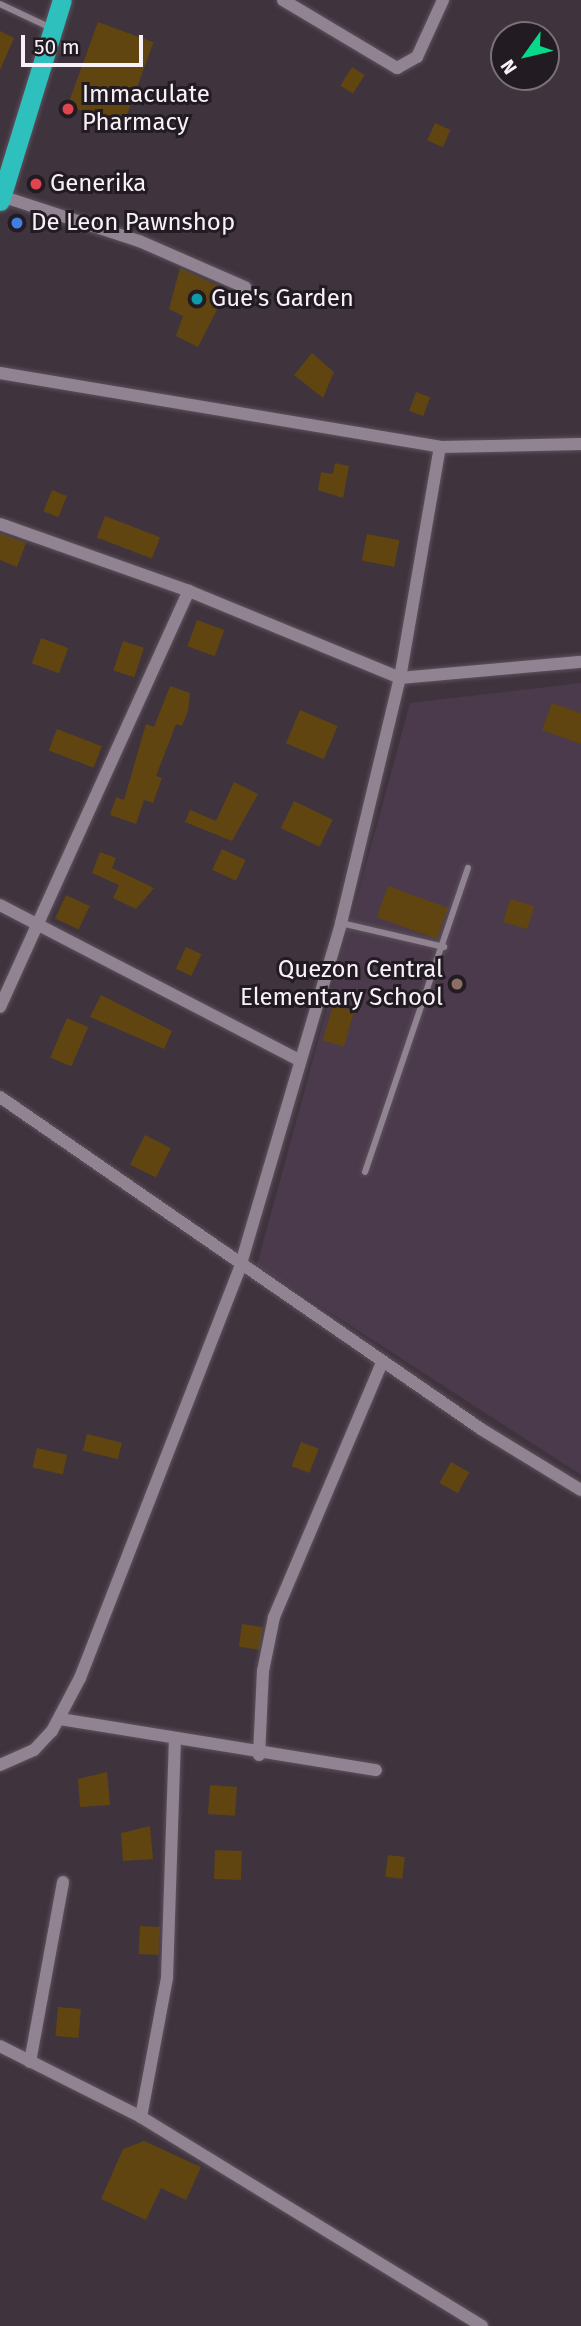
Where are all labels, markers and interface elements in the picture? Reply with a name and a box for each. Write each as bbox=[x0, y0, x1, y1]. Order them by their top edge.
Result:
scale bar bbox=[24, 21, 147, 65]
north arrow bbox=[490, 21, 560, 91]
text: 50 m bbox=[34, 34, 80, 60]
text: N bbox=[496, 55, 522, 79]
place label: Immaculate Pharmacy bbox=[82, 81, 210, 137]
marker: Immaculate Pharmacy bbox=[60, 101, 76, 117]
place label: Generika bbox=[50, 170, 146, 198]
marker: Generika bbox=[28, 176, 44, 192]
place label: De Leon Pawnshop bbox=[31, 209, 235, 237]
marker: De Leon Pawnshop bbox=[9, 215, 25, 231]
place label: Gue's Garden bbox=[211, 285, 354, 313]
marker: Gue's Garden bbox=[189, 291, 205, 307]
place label: Quezon Central Elementary School bbox=[240, 956, 443, 1012]
marker: Quezon Central Elementary School bbox=[449, 976, 465, 992]

